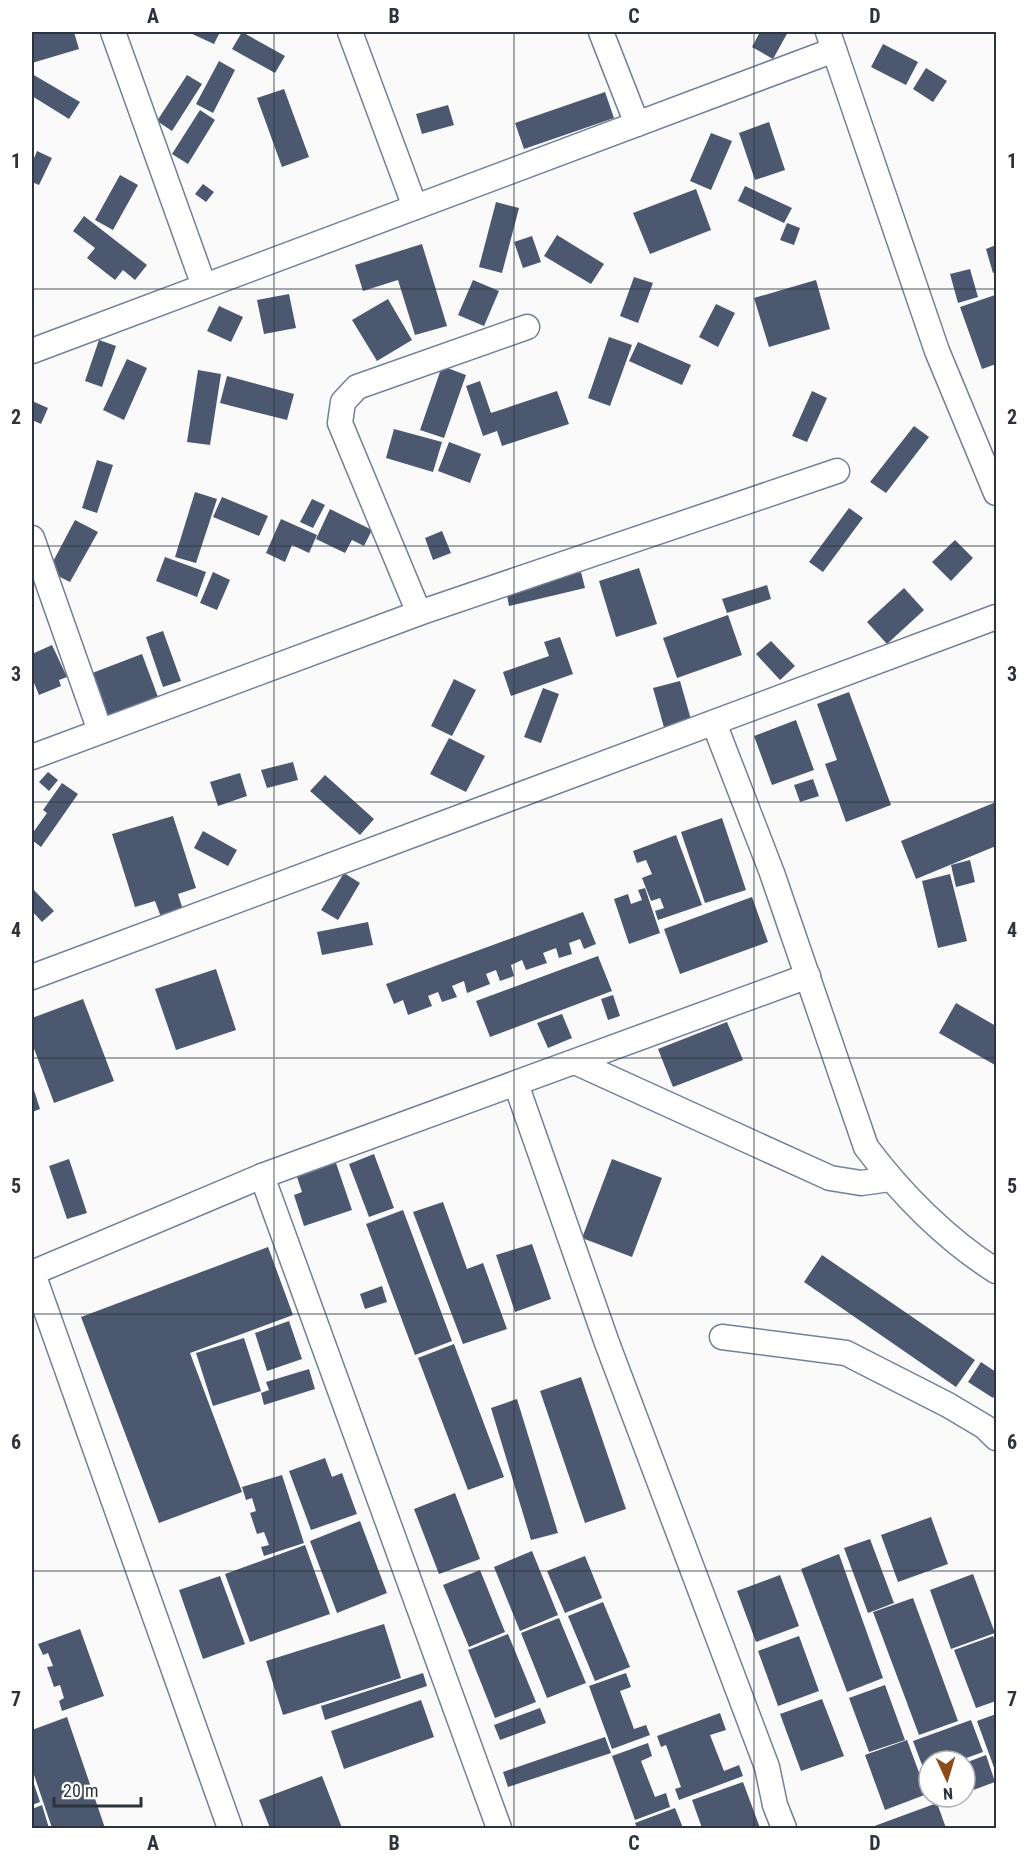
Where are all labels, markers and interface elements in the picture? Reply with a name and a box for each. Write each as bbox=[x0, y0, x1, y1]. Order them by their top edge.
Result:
text: A bbox=[147, 4, 159, 28]
text: B bbox=[388, 4, 400, 28]
text: C bbox=[628, 4, 640, 28]
text: D bbox=[869, 4, 881, 28]
text: 1 bbox=[11, 149, 21, 173]
text: 1 bbox=[1007, 149, 1017, 173]
text: 2 bbox=[11, 405, 21, 429]
text: 2 bbox=[1007, 405, 1017, 429]
text: 3 bbox=[11, 662, 21, 686]
text: 3 bbox=[1007, 662, 1017, 686]
text: 4 bbox=[11, 918, 21, 942]
text: 4 bbox=[1007, 918, 1017, 942]
text: 5 bbox=[11, 1174, 21, 1198]
text: 5 bbox=[1007, 1174, 1017, 1198]
text: 6 bbox=[11, 1430, 21, 1454]
text: 6 bbox=[1007, 1430, 1017, 1454]
text: 7 bbox=[11, 1687, 21, 1711]
text: 7 bbox=[1007, 1687, 1017, 1711]
north arrow bbox=[917, 1749, 977, 1809]
scale bar bbox=[54, 1770, 141, 1808]
text: 20 m bbox=[63, 1780, 98, 1801]
text: N bbox=[942, 1784, 954, 1803]
text: A bbox=[147, 1831, 159, 1855]
text: B bbox=[388, 1831, 400, 1855]
text: C bbox=[628, 1831, 640, 1855]
text: D bbox=[869, 1831, 881, 1855]

